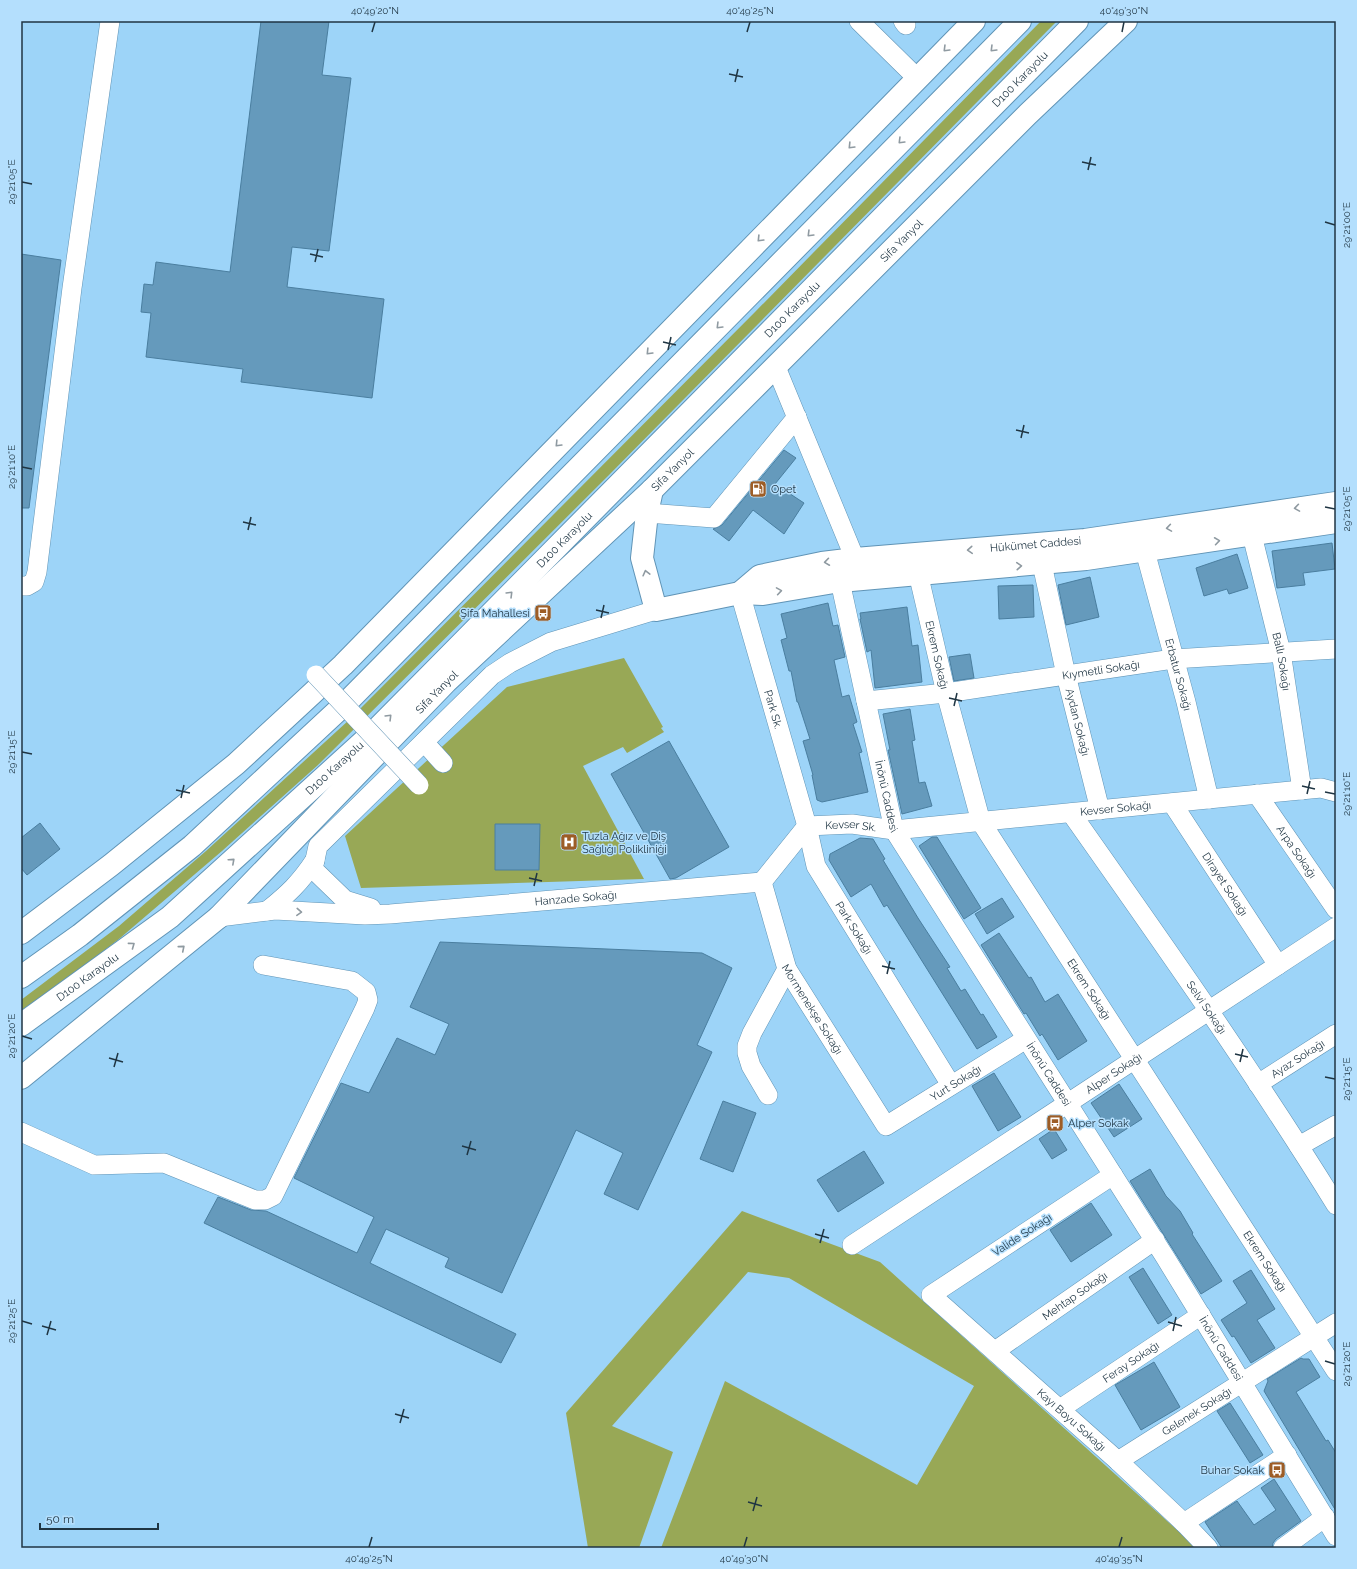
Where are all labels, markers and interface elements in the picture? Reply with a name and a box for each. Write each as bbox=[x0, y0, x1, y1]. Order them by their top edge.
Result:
text: 40°49'20"N bbox=[351, 5, 399, 16]
text: 40°49'25"N bbox=[726, 5, 774, 16]
text: 40°49'30"N bbox=[1100, 5, 1148, 16]
one-way arrow bbox=[943, 44, 951, 51]
one-way arrow bbox=[990, 44, 998, 52]
street label: D100 Karayolu bbox=[989, 48, 1050, 109]
one-way arrow bbox=[898, 136, 906, 144]
one-way arrow bbox=[848, 141, 856, 149]
text: 29°21'05"E bbox=[6, 159, 17, 205]
text: 29°21'00"E bbox=[1341, 202, 1352, 248]
street label: Sifa Yanyol bbox=[877, 217, 925, 265]
one-way arrow bbox=[807, 229, 815, 237]
one-way arrow bbox=[757, 234, 765, 242]
street label: D100 Karayolu bbox=[762, 278, 823, 340]
one-way arrow bbox=[716, 321, 723, 329]
one-way arrow bbox=[646, 347, 654, 355]
one-way arrow bbox=[556, 440, 563, 447]
text: 29°21'10"E bbox=[6, 445, 17, 489]
street label: Sifa Yanyol bbox=[648, 446, 696, 494]
fuel station icon: Opet bbox=[748, 479, 768, 499]
place label: Opet bbox=[771, 483, 796, 496]
text: 29°21'05"E bbox=[1341, 486, 1352, 532]
one-way arrow bbox=[1294, 503, 1301, 512]
street label: D100 Karayolu bbox=[534, 509, 595, 570]
one-way arrow bbox=[1166, 523, 1172, 532]
street label: Hükümet Caddesi bbox=[989, 534, 1082, 554]
one-way arrow bbox=[1214, 537, 1221, 546]
one-way arrow bbox=[967, 545, 973, 554]
one-way arrow bbox=[824, 557, 830, 566]
one-way arrow bbox=[1016, 561, 1022, 570]
one-way arrow bbox=[642, 570, 650, 576]
one-way arrow bbox=[775, 587, 782, 596]
one-way arrow bbox=[505, 591, 513, 599]
bus stop icon: Şifa Mahallesi bbox=[533, 603, 553, 623]
place label: Şifa Mahallesi bbox=[460, 607, 530, 620]
street label: Ekrem Sokağı bbox=[923, 619, 951, 690]
street label: Ballı Sokağı bbox=[1270, 631, 1293, 691]
street label: Erbatur Sokağı bbox=[1163, 637, 1194, 712]
street label: Kıymetli Sokağı bbox=[1061, 658, 1140, 682]
street label: Sifa Yanyol bbox=[413, 668, 460, 716]
street label: Aydan Sokağı bbox=[1063, 687, 1093, 757]
street label: Park Sk. bbox=[762, 688, 785, 730]
one-way arrow bbox=[384, 714, 392, 721]
text: 29°21'15"E bbox=[6, 730, 17, 774]
street label: D100 Karayolu bbox=[303, 738, 366, 797]
street label: İnönü Caddesi bbox=[873, 759, 900, 835]
text: 29°21'10"E bbox=[1341, 772, 1352, 816]
street label: Kevser Sokağı bbox=[1079, 798, 1152, 818]
street label: Kevser Sk. bbox=[825, 817, 877, 834]
street label: Arpa Sokağı bbox=[1274, 823, 1319, 881]
place label: Tuzla Ağız ve Diş Sağlığı Polikliniği bbox=[582, 830, 667, 856]
hospital icon: Tuzla Ağız ve Diş Sağlığı Polikliniği bbox=[559, 832, 579, 852]
street label: Dirayet Sokağı bbox=[1200, 850, 1251, 918]
one-way arrow bbox=[227, 859, 235, 866]
street label: Hanzade Sokağı bbox=[534, 888, 617, 908]
street label: Park Sokağı bbox=[833, 899, 875, 957]
one-way arrow bbox=[296, 907, 302, 916]
one-way arrow bbox=[128, 943, 135, 950]
one-way arrow bbox=[177, 945, 184, 952]
street label: D100 Karayolu bbox=[54, 950, 121, 1004]
street label: Ekrem Sokağı bbox=[1065, 956, 1114, 1022]
street label: Mormenekşe Sokağı bbox=[779, 962, 846, 1057]
street label: Selvi Sokağı bbox=[1184, 978, 1229, 1036]
text: 29°21'20"E bbox=[6, 1014, 17, 1058]
street label: Ayaz Sokağı bbox=[1268, 1037, 1327, 1081]
street label: İnönü Caddesi bbox=[1024, 1040, 1074, 1108]
street label: Alper Sokağı bbox=[1083, 1050, 1144, 1096]
text: 29°21'15"E bbox=[1341, 1057, 1352, 1101]
street label: Yurt Sokağı bbox=[928, 1062, 983, 1104]
bus stop icon: Alper Sokak bbox=[1045, 1113, 1065, 1133]
place label: Alper Sokak bbox=[1068, 1117, 1129, 1130]
street label: Valide Sokağı bbox=[990, 1211, 1054, 1259]
street label: Ekrem Sokağı bbox=[1241, 1228, 1289, 1294]
street label: Mehtap Sokağı bbox=[1040, 1269, 1110, 1323]
text: 29°21'25"E bbox=[6, 1299, 17, 1343]
street label: İnönü Caddesi bbox=[1197, 1314, 1246, 1383]
street label: Feray Sokağı bbox=[1100, 1338, 1161, 1385]
text: 29°21'20"E bbox=[1341, 1342, 1352, 1386]
street label: Gelenek Sokağı bbox=[1159, 1384, 1234, 1438]
street label: Kayı Boyu Sokağı bbox=[1035, 1386, 1109, 1454]
bus stop icon: Buhar Sokak bbox=[1267, 1460, 1287, 1480]
place label: Buhar Sokak bbox=[1200, 1464, 1264, 1477]
scale bar bbox=[40, 1505, 158, 1531]
text: 50 m bbox=[46, 1512, 74, 1526]
text: 40°49'25"N bbox=[345, 1553, 393, 1564]
text: 40°49'30"N bbox=[720, 1553, 768, 1564]
text: 40°49'35"N bbox=[1095, 1553, 1143, 1564]

